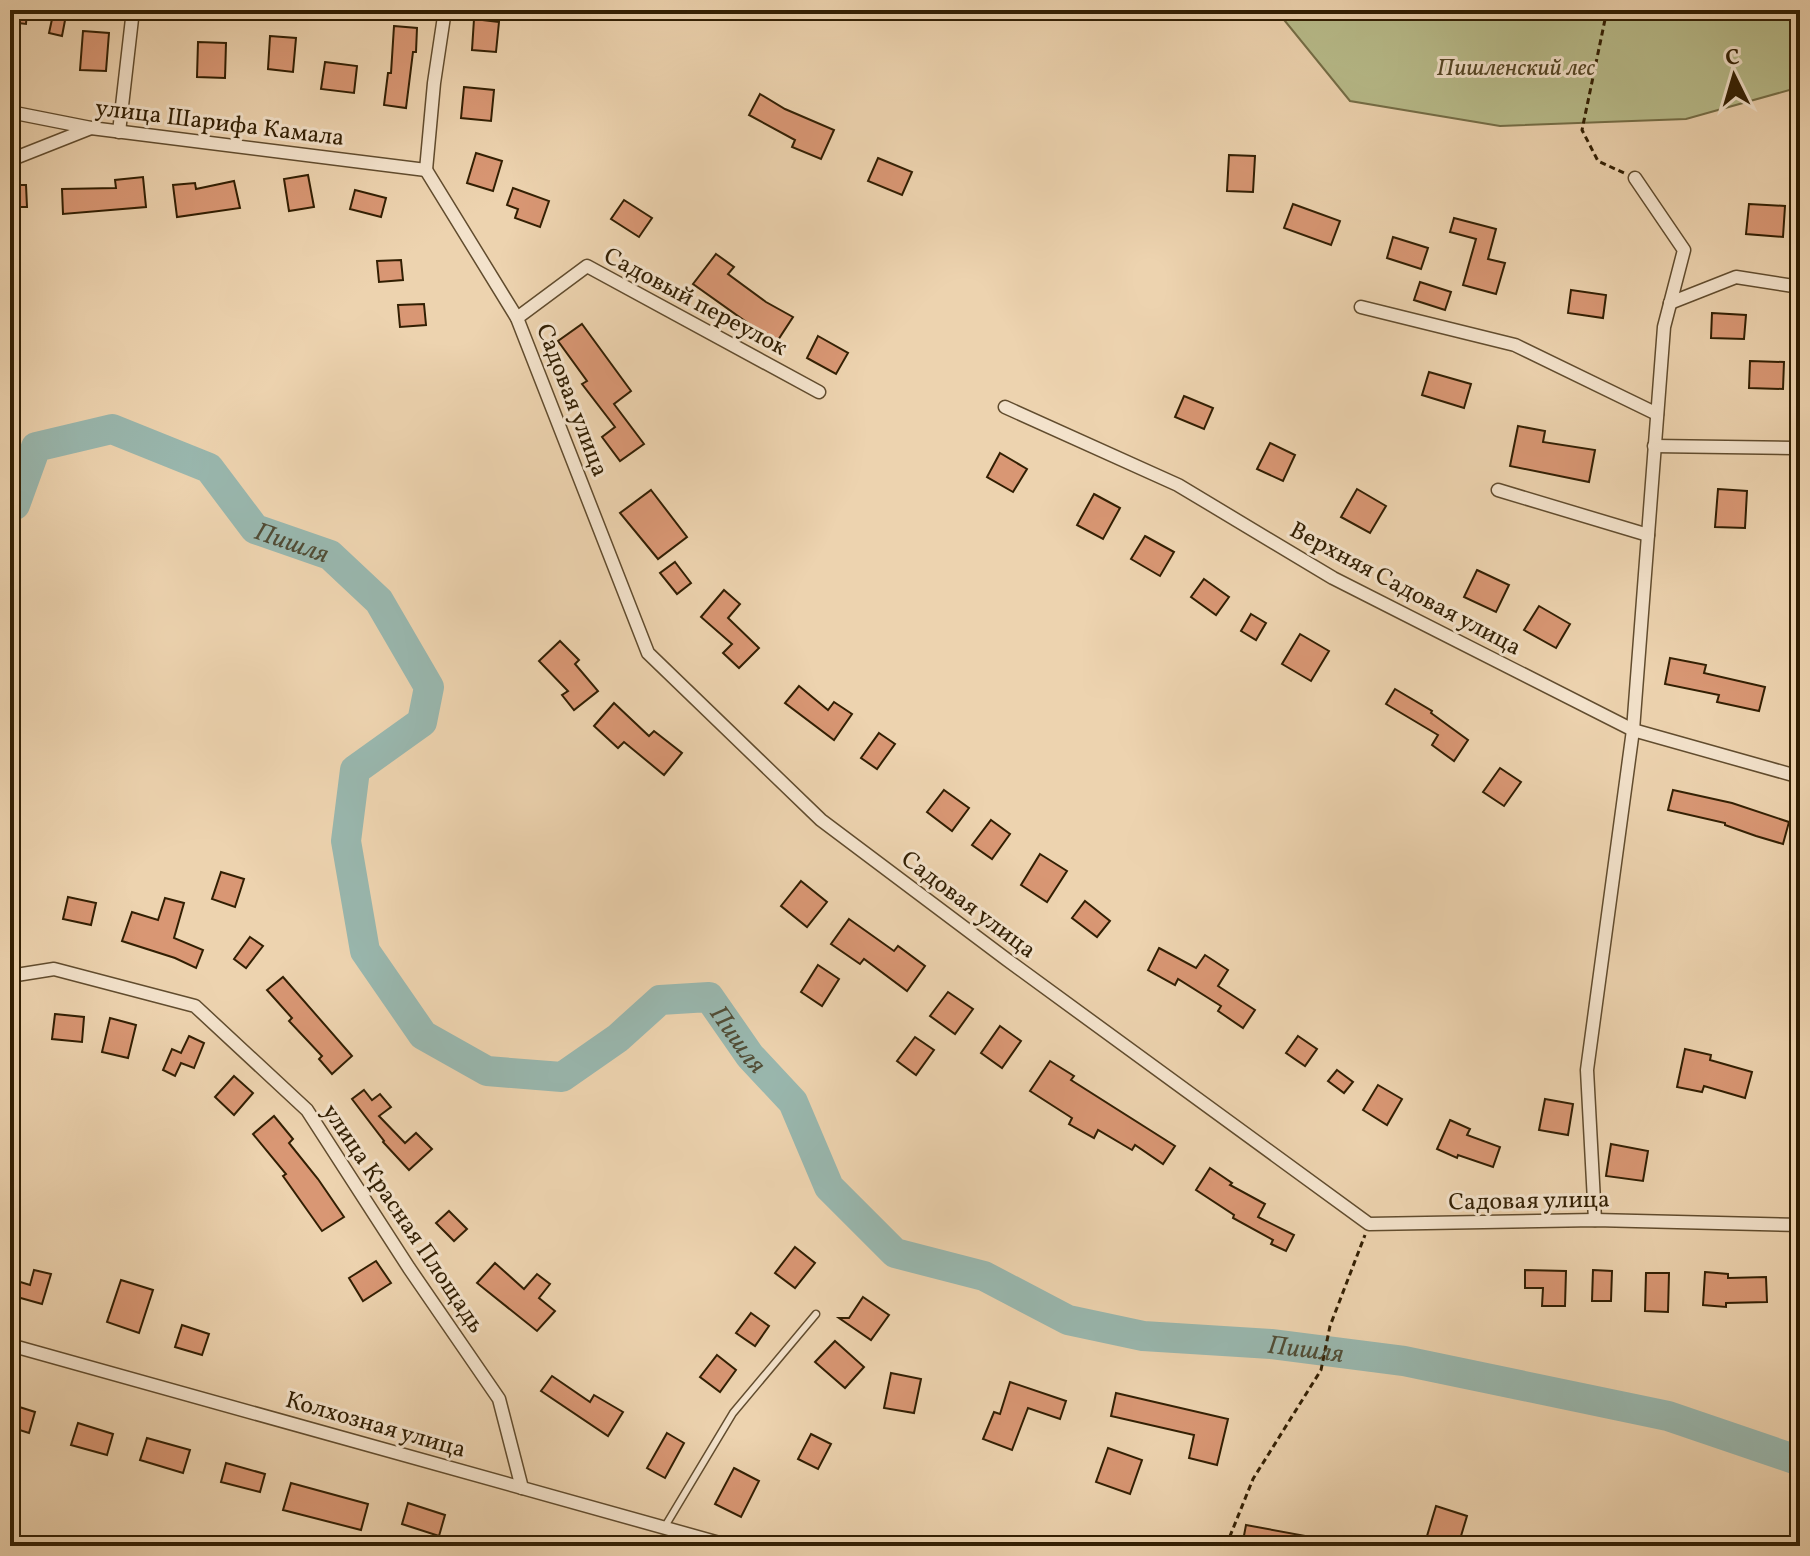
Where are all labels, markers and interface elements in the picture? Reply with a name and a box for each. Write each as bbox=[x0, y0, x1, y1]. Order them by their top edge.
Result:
north arrow bbox=[1694, 36, 1774, 116]
text: С bbox=[1724, 43, 1741, 75]
park label: Пишленский лес bbox=[1437, 52, 1595, 86]
street label: улица Шарифа Камала bbox=[93, 92, 346, 156]
street label: Садовый переулок bbox=[597, 240, 793, 366]
street label: Садовая улица bbox=[526, 319, 616, 482]
water label: Пишля bbox=[250, 514, 334, 573]
street label: Верхняя Садовая улица bbox=[1283, 514, 1527, 665]
street label: Садовая улица bbox=[893, 843, 1043, 968]
water label: Пишля bbox=[700, 999, 774, 1083]
street label: улица Красная Площадь bbox=[313, 1098, 492, 1341]
street label: Садовая улица bbox=[1448, 1184, 1610, 1220]
water label: Пишля bbox=[1266, 1328, 1346, 1373]
street label: Колхозная улица bbox=[281, 1384, 470, 1468]

